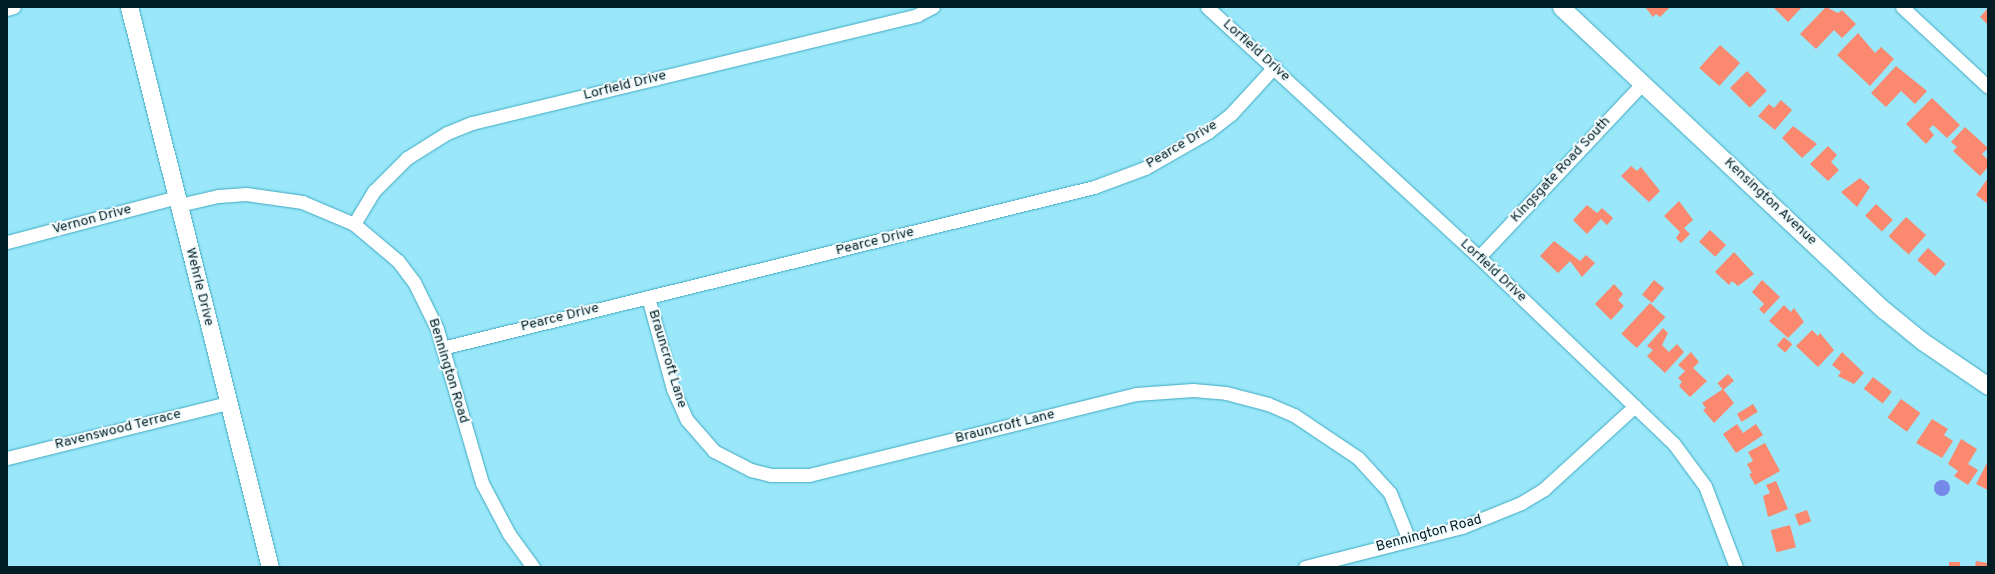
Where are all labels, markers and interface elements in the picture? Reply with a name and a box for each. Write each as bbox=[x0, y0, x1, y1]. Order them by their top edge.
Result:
street label: Lorfield Drive bbox=[1219, 16, 1293, 86]
street label: Lorfield Drive bbox=[582, 68, 668, 104]
street label: Kingsgate Road South bbox=[1508, 114, 1614, 226]
street label: Pearce Drive bbox=[1143, 117, 1221, 173]
street label: Kensington Avenue bbox=[1720, 154, 1820, 250]
street label: Vernon Drive bbox=[51, 201, 133, 239]
street label: Pearce Drive bbox=[834, 224, 916, 260]
street label: Lorfield Drive bbox=[1456, 236, 1530, 306]
street label: Wehrle Drive bbox=[181, 246, 217, 328]
street label: Pearce Drive bbox=[519, 300, 601, 336]
street label: Brauncroft Lane bbox=[644, 308, 690, 410]
street label: Bennington Road bbox=[424, 316, 472, 426]
street label: Ravenswood Terrace bbox=[53, 406, 183, 454]
street label: Brauncroft Lane bbox=[954, 407, 1056, 447]
street label: Bennington Road bbox=[1374, 512, 1484, 556]

